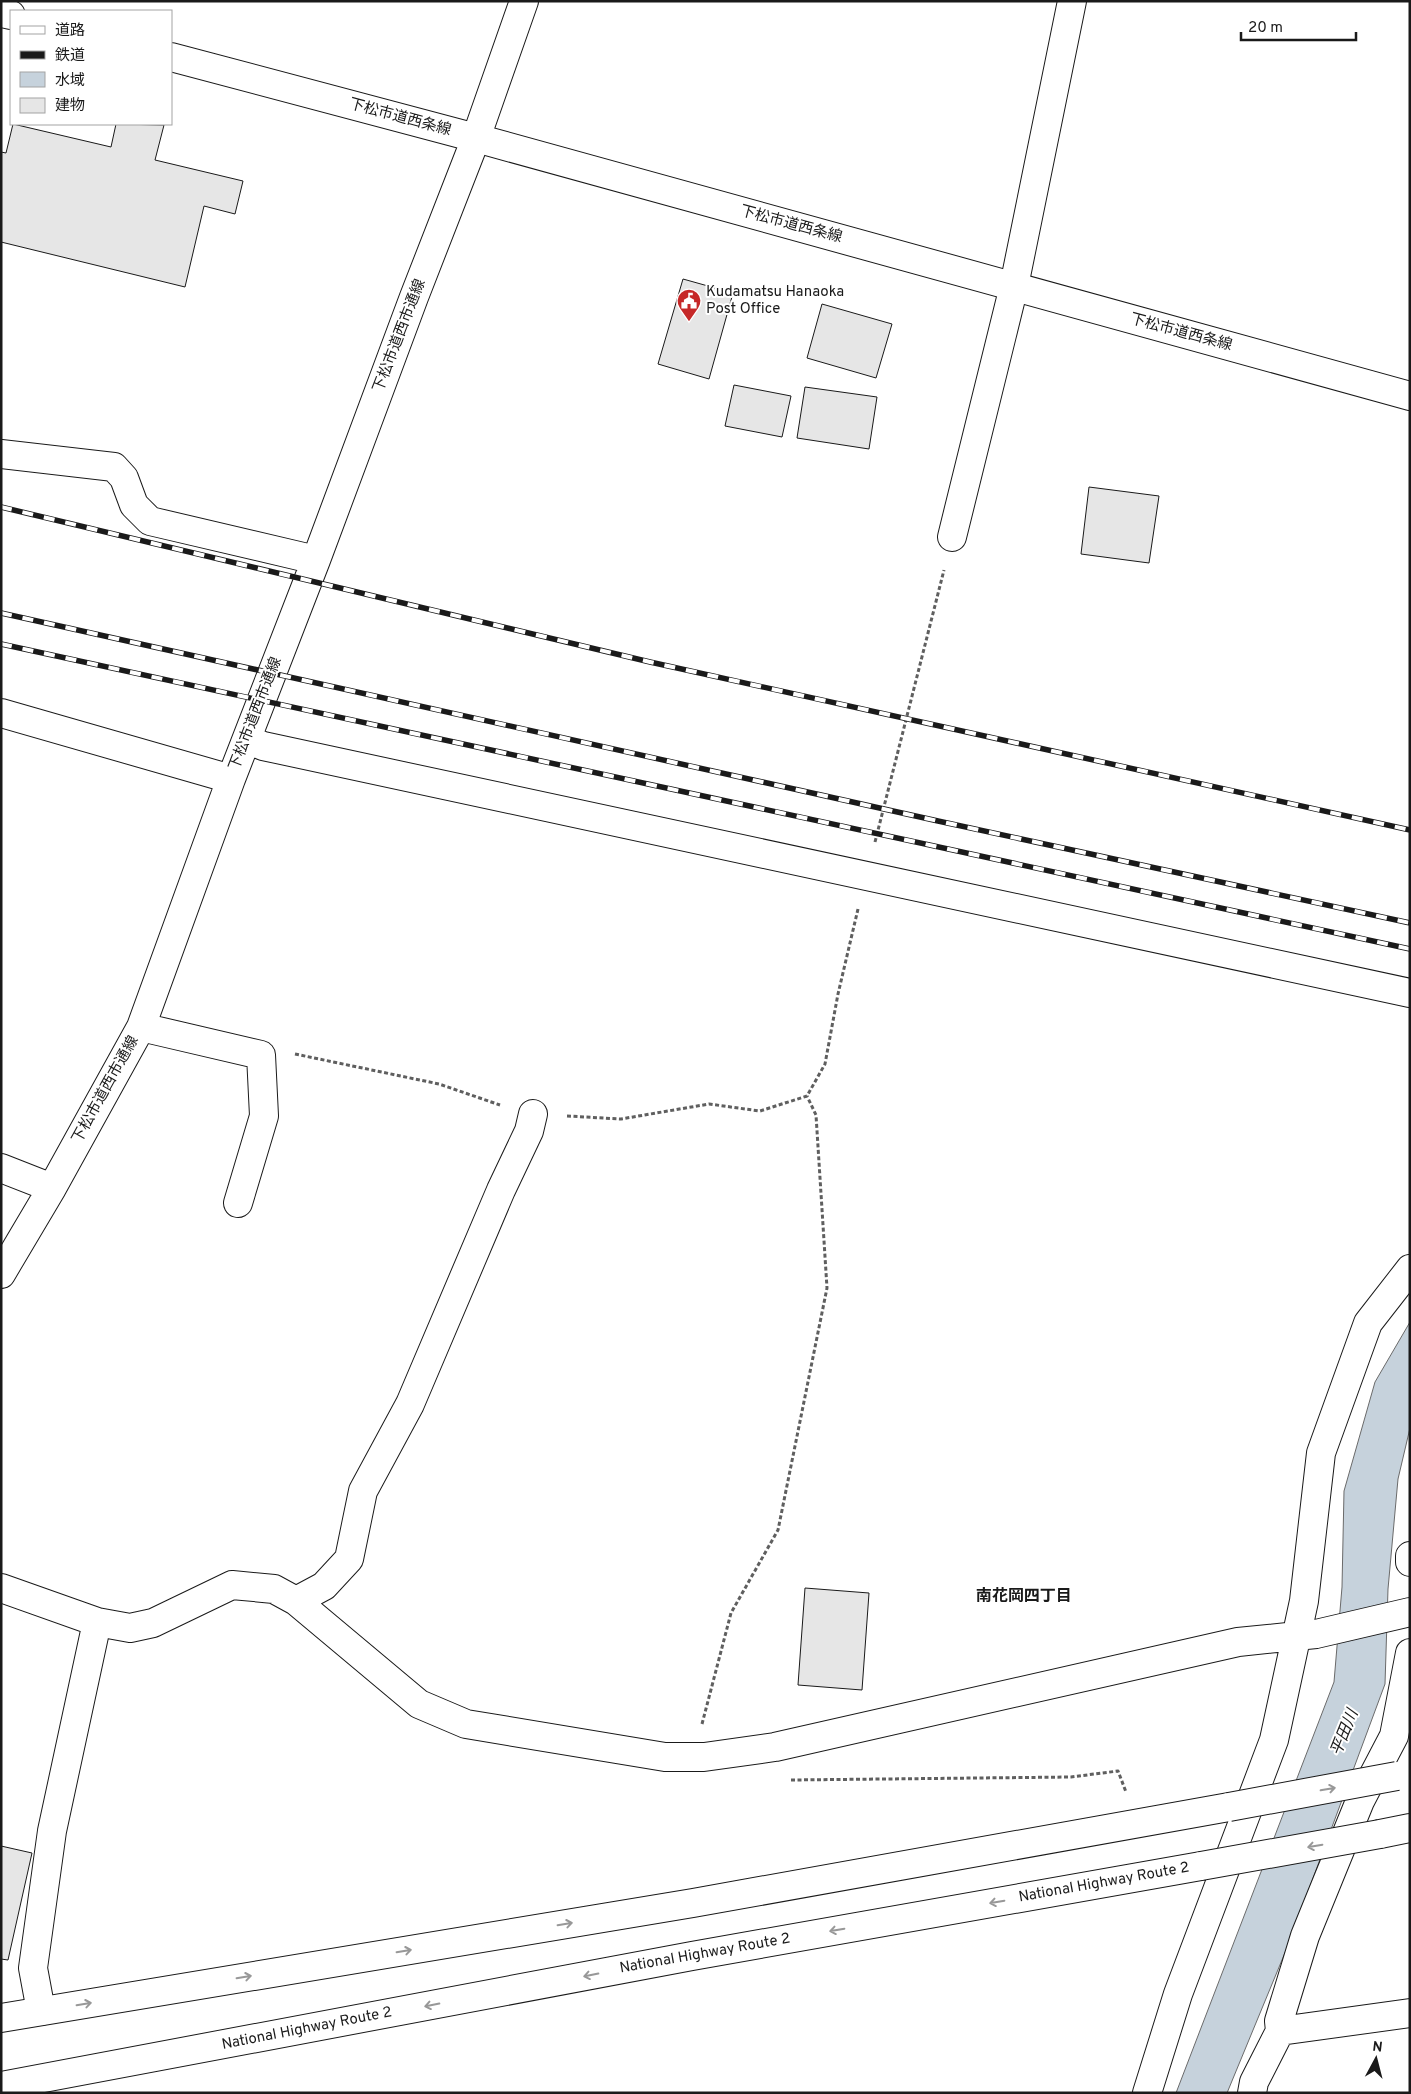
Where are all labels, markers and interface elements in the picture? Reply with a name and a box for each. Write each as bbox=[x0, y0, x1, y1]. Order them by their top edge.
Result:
legend bbox=[10, 10, 172, 125]
scale bar bbox=[1241, 10, 1356, 42]
text: 20 m bbox=[1248, 19, 1283, 38]
text: 道路 bbox=[55, 22, 85, 41]
text: 鉄道 bbox=[55, 47, 85, 66]
text: 水域 bbox=[55, 72, 85, 91]
street label: 下松市道西条線 bbox=[347, 95, 453, 141]
text: 建物 bbox=[55, 97, 85, 116]
street label: 下松市道西条線 bbox=[738, 202, 844, 248]
street label: 下松市道西市通線 bbox=[370, 277, 430, 395]
place label: Kudamatsu Hanaoka Post Office bbox=[706, 283, 844, 319]
public building icon: Kudamatsu Hanaoka Post Office bbox=[676, 288, 702, 322]
street label: 下松市道西条線 bbox=[1128, 310, 1234, 356]
street label: 下松市道西市通線 bbox=[226, 655, 286, 773]
street label: 下松市道西市通線 bbox=[69, 1033, 143, 1147]
district label: 南花岡四丁目 bbox=[976, 1587, 1072, 1607]
water label: 平田川 bbox=[1327, 1705, 1364, 1759]
one-way arrow bbox=[1320, 1783, 1336, 1793]
one-way arrow bbox=[1307, 1841, 1323, 1851]
street label: National Highway Route 2 bbox=[1017, 1859, 1191, 1907]
one-way arrow bbox=[990, 1897, 1006, 1907]
one-way arrow bbox=[556, 1919, 572, 1929]
one-way arrow bbox=[830, 1926, 846, 1936]
street label: National Highway Route 2 bbox=[618, 1930, 792, 1978]
one-way arrow bbox=[396, 1945, 412, 1955]
one-way arrow bbox=[584, 1971, 600, 1980]
one-way arrow bbox=[236, 1972, 252, 1982]
one-way arrow bbox=[75, 1998, 91, 2008]
one-way arrow bbox=[424, 2001, 440, 2011]
street label: National Highway Route 2 bbox=[220, 2003, 394, 2055]
north arrow bbox=[1351, 2034, 1401, 2084]
text: N bbox=[1371, 2039, 1383, 2057]

